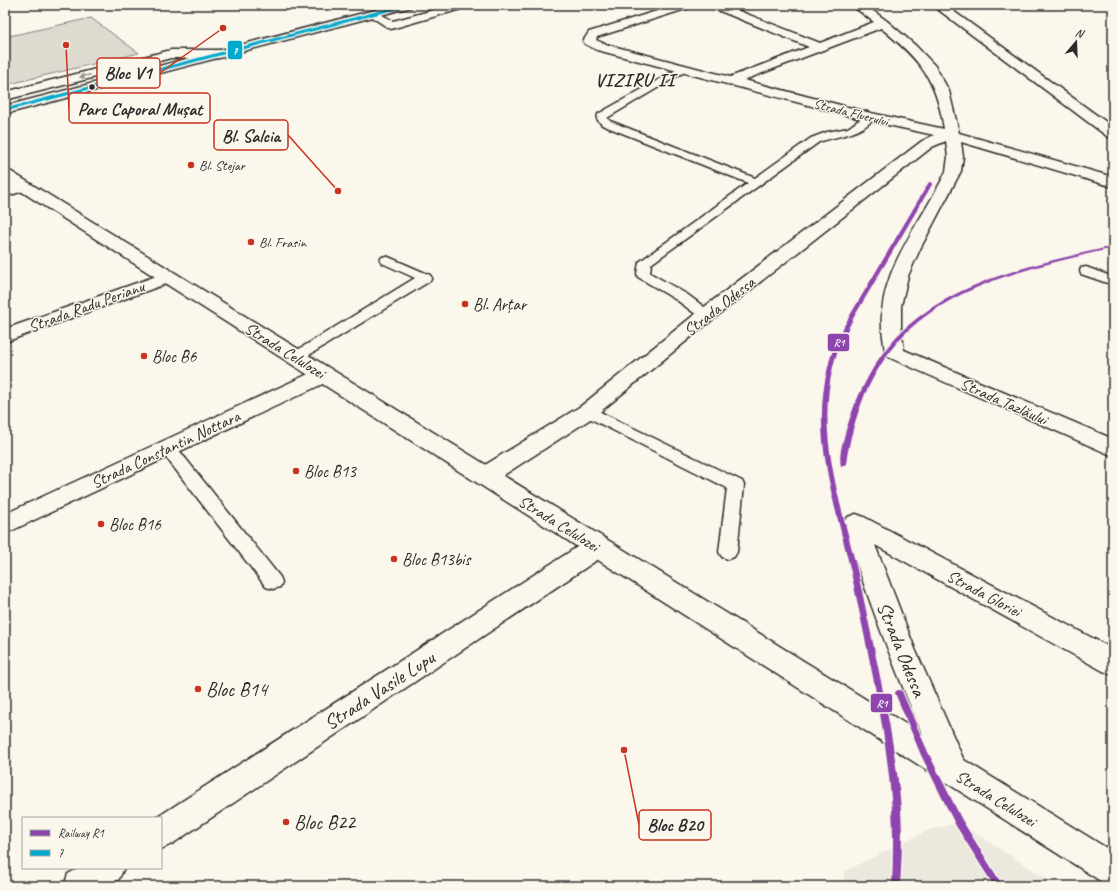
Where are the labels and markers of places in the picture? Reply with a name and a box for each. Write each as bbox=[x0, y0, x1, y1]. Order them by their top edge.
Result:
callout: Bloc V1 bbox=[97, 58, 160, 88]
unlabelled marker bbox=[87, 82, 97, 92]
callout: Parc Caporal Mușat bbox=[69, 93, 210, 123]
callout: Bl. Salcia bbox=[214, 120, 288, 150]
place label: Bl. Stejar bbox=[199, 157, 246, 174]
marker: Bl. Stejar bbox=[186, 160, 196, 170]
place label: Bl. Frasin bbox=[259, 234, 307, 251]
marker: Bl. Frasin bbox=[246, 237, 256, 247]
place label: Bl. Arțar bbox=[473, 294, 528, 315]
marker: Bl. Arțar bbox=[460, 299, 470, 309]
place label: Bloc B6 bbox=[152, 346, 198, 367]
marker: Bloc B6 bbox=[139, 351, 149, 361]
place label: Bloc B13 bbox=[304, 461, 357, 482]
marker: Bloc B13 bbox=[291, 466, 301, 476]
place label: Bloc B16 bbox=[109, 514, 162, 535]
marker: Bloc B16 bbox=[96, 519, 106, 529]
place label: Bloc B13bis bbox=[402, 549, 472, 570]
marker: Bloc B13bis bbox=[389, 554, 399, 564]
place label: Bloc B14 bbox=[206, 677, 269, 702]
marker: Bloc B14 bbox=[193, 684, 203, 694]
place label: Bloc B22 bbox=[294, 810, 357, 835]
callout: Bloc B20 bbox=[639, 810, 711, 840]
marker: Bloc B22 bbox=[281, 817, 291, 827]

